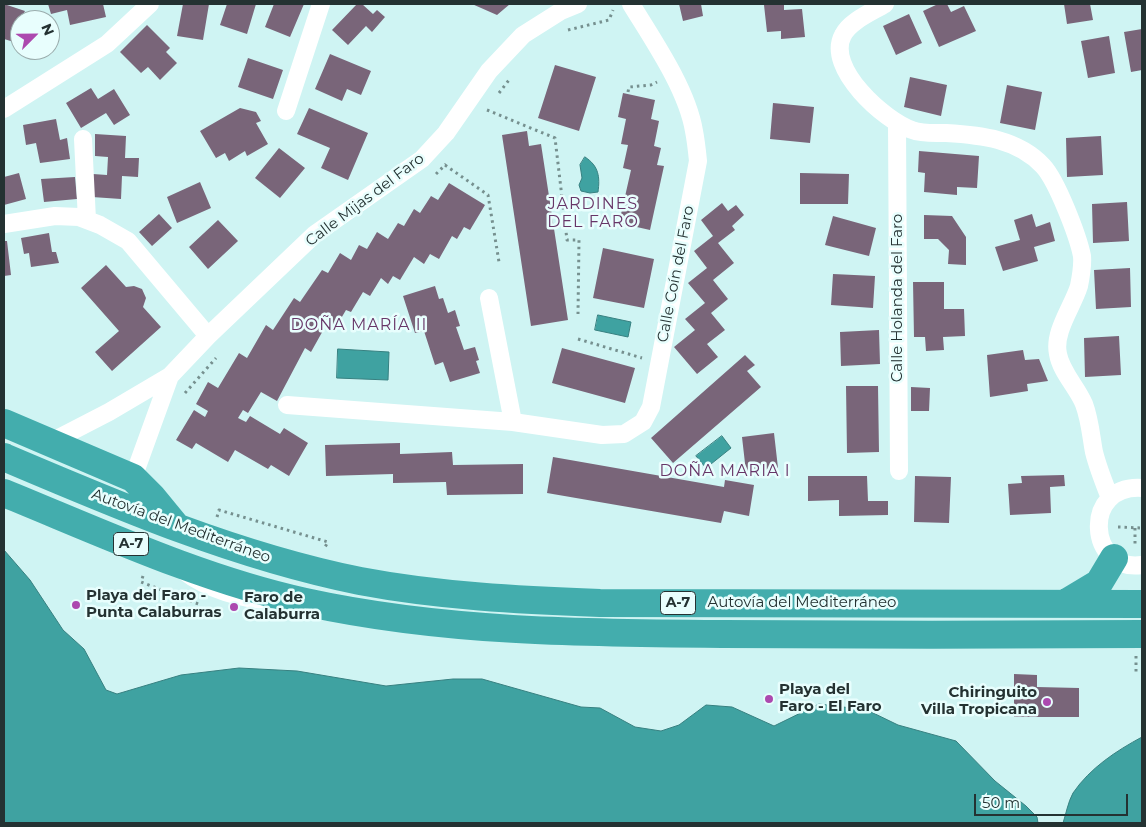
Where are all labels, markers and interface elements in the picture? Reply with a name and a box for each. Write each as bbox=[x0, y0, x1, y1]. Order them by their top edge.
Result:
north arrow bbox=[10, 10, 60, 60]
text: N bbox=[37, 21, 58, 38]
street label: Calle Mijas del Faro bbox=[302, 150, 428, 250]
district label: JARDINES DEL FARO bbox=[546, 194, 640, 232]
street label: Calle Coín del Faro bbox=[654, 204, 698, 344]
street label: Calle Holanda del Faro bbox=[889, 214, 907, 382]
district label: DOÑA MARÍA II bbox=[289, 315, 429, 335]
district label: DOÑA MARIA I bbox=[658, 461, 792, 481]
street label: Autovía del Mediterráneo bbox=[89, 485, 273, 567]
road number: A-7 bbox=[114, 532, 148, 556]
place label: Playa del Faro - Punta Calaburras bbox=[86, 587, 221, 622]
place label: Faro de Calaburra bbox=[244, 589, 320, 624]
road number: A-7 bbox=[660, 592, 696, 614]
street label: Autovía del Mediterráneo bbox=[708, 594, 896, 612]
marker: Playa del Faro - Punta Calaburras bbox=[70, 599, 82, 611]
marker: Faro de Calaburra bbox=[228, 601, 240, 613]
place label: Playa del Faro - El Faro bbox=[779, 681, 882, 716]
place label: Chiringuito Villa Tropicana bbox=[921, 684, 1037, 719]
marker: Playa del Faro - El Faro bbox=[763, 693, 775, 705]
marker: Chiringuito Villa Tropicana bbox=[1041, 696, 1053, 708]
scale bar bbox=[976, 784, 1130, 816]
text: 50 m bbox=[982, 793, 1020, 812]

